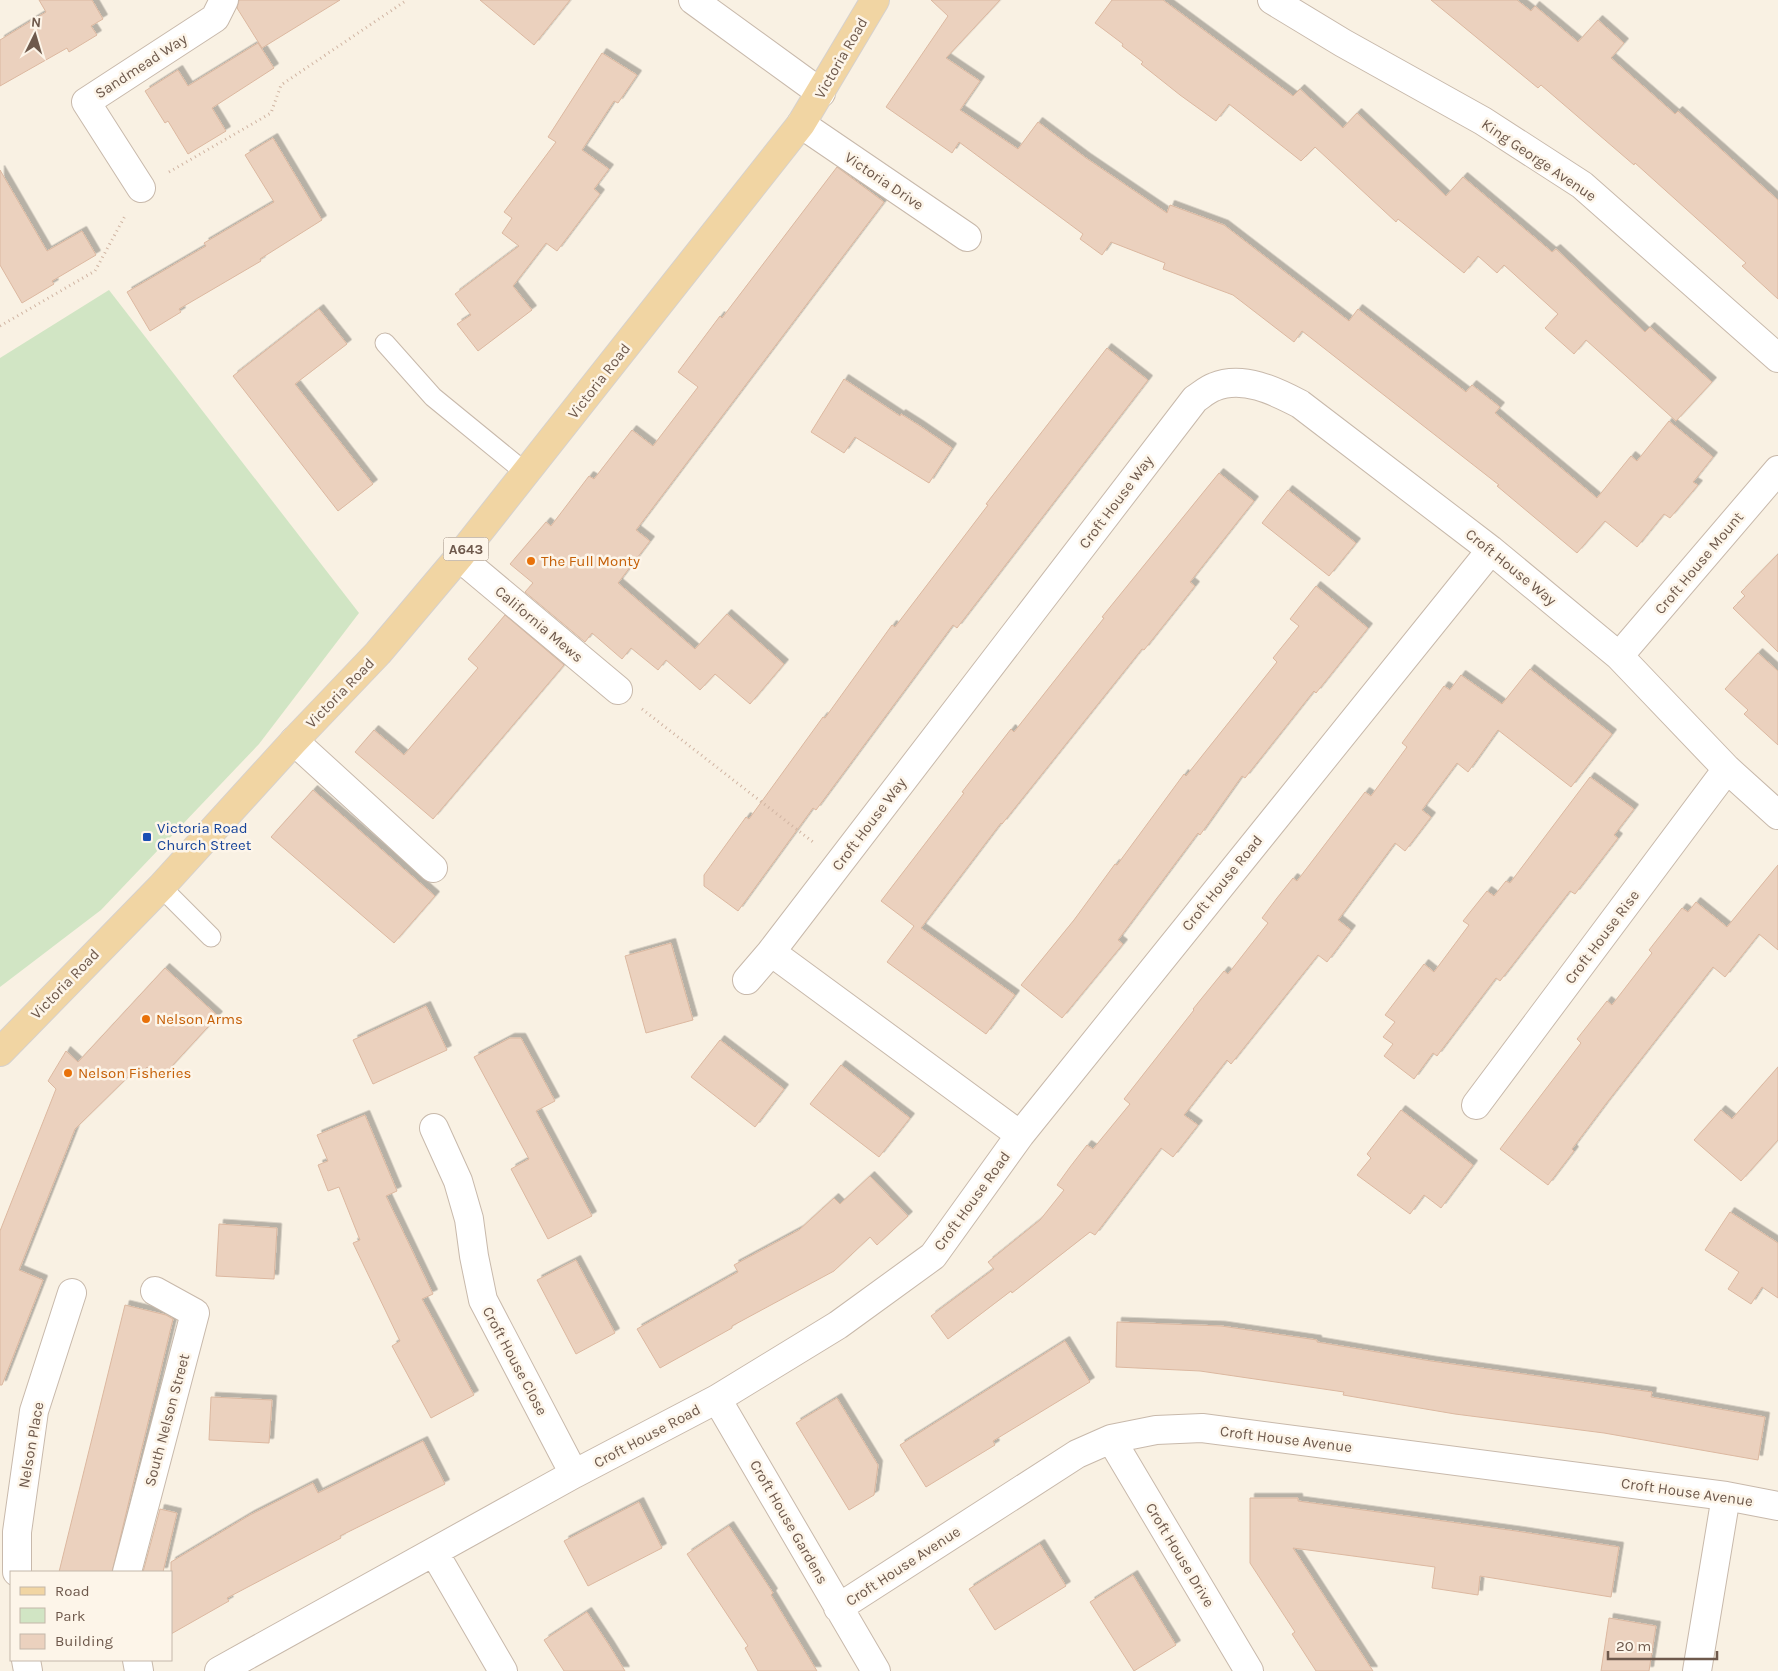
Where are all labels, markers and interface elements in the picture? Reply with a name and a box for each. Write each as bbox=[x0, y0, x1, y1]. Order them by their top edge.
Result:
north arrow bbox=[10, 10, 60, 60]
text: N bbox=[30, 14, 42, 31]
street label: Victoria Road bbox=[811, 14, 871, 102]
street label: Sandmead Way bbox=[92, 30, 190, 102]
street label: King George Avenue bbox=[1478, 115, 1600, 205]
street label: Victoria Drive bbox=[841, 148, 927, 214]
street label: Victoria Road bbox=[564, 340, 634, 422]
street label: Croft House Way bbox=[1075, 452, 1157, 552]
street label: Croft House Mount bbox=[1651, 508, 1747, 618]
street label: Croft House Way bbox=[1462, 525, 1560, 609]
road number: A643 bbox=[444, 538, 488, 560]
place label: The Full Monty bbox=[541, 552, 640, 570]
marker: The Full Monty bbox=[525, 555, 537, 567]
street label: California Mews bbox=[491, 582, 587, 666]
street label: Victoria Road bbox=[302, 654, 378, 732]
street label: Croft House Way bbox=[828, 774, 910, 874]
place label: Victoria Road Church Street bbox=[157, 819, 252, 854]
marker: Victoria Road Church Street bbox=[141, 831, 153, 843]
street label: Croft House Road bbox=[1178, 831, 1266, 935]
street label: Croft House Rise bbox=[1561, 887, 1643, 987]
street label: Victoria Road bbox=[27, 945, 103, 1023]
place label: Nelson Arms bbox=[156, 1010, 243, 1028]
marker: Nelson Arms bbox=[140, 1013, 152, 1025]
place label: Nelson Fisheries bbox=[78, 1064, 191, 1082]
marker: Nelson Fisheries bbox=[62, 1067, 74, 1079]
street label: Croft House Road bbox=[930, 1148, 1014, 1254]
street label: Croft House Close bbox=[479, 1303, 551, 1419]
street label: South Nelson Street bbox=[141, 1351, 193, 1488]
street label: Croft House Road bbox=[591, 1400, 703, 1472]
street label: Nelson Place bbox=[15, 1401, 47, 1489]
street label: Croft House Avenue bbox=[1219, 1422, 1353, 1456]
street label: Croft House Gardens bbox=[746, 1457, 832, 1587]
street label: Croft House Avenue bbox=[1620, 1474, 1754, 1510]
street label: Croft House Drive bbox=[1142, 1500, 1218, 1610]
street label: Croft House Avenue bbox=[842, 1522, 964, 1610]
legend bbox=[10, 1571, 172, 1661]
text: Road bbox=[55, 1582, 90, 1600]
text: Park bbox=[55, 1607, 85, 1625]
scale bar bbox=[1608, 1628, 1717, 1660]
text: Building bbox=[55, 1632, 113, 1650]
text: 20 m bbox=[1616, 1637, 1651, 1655]

